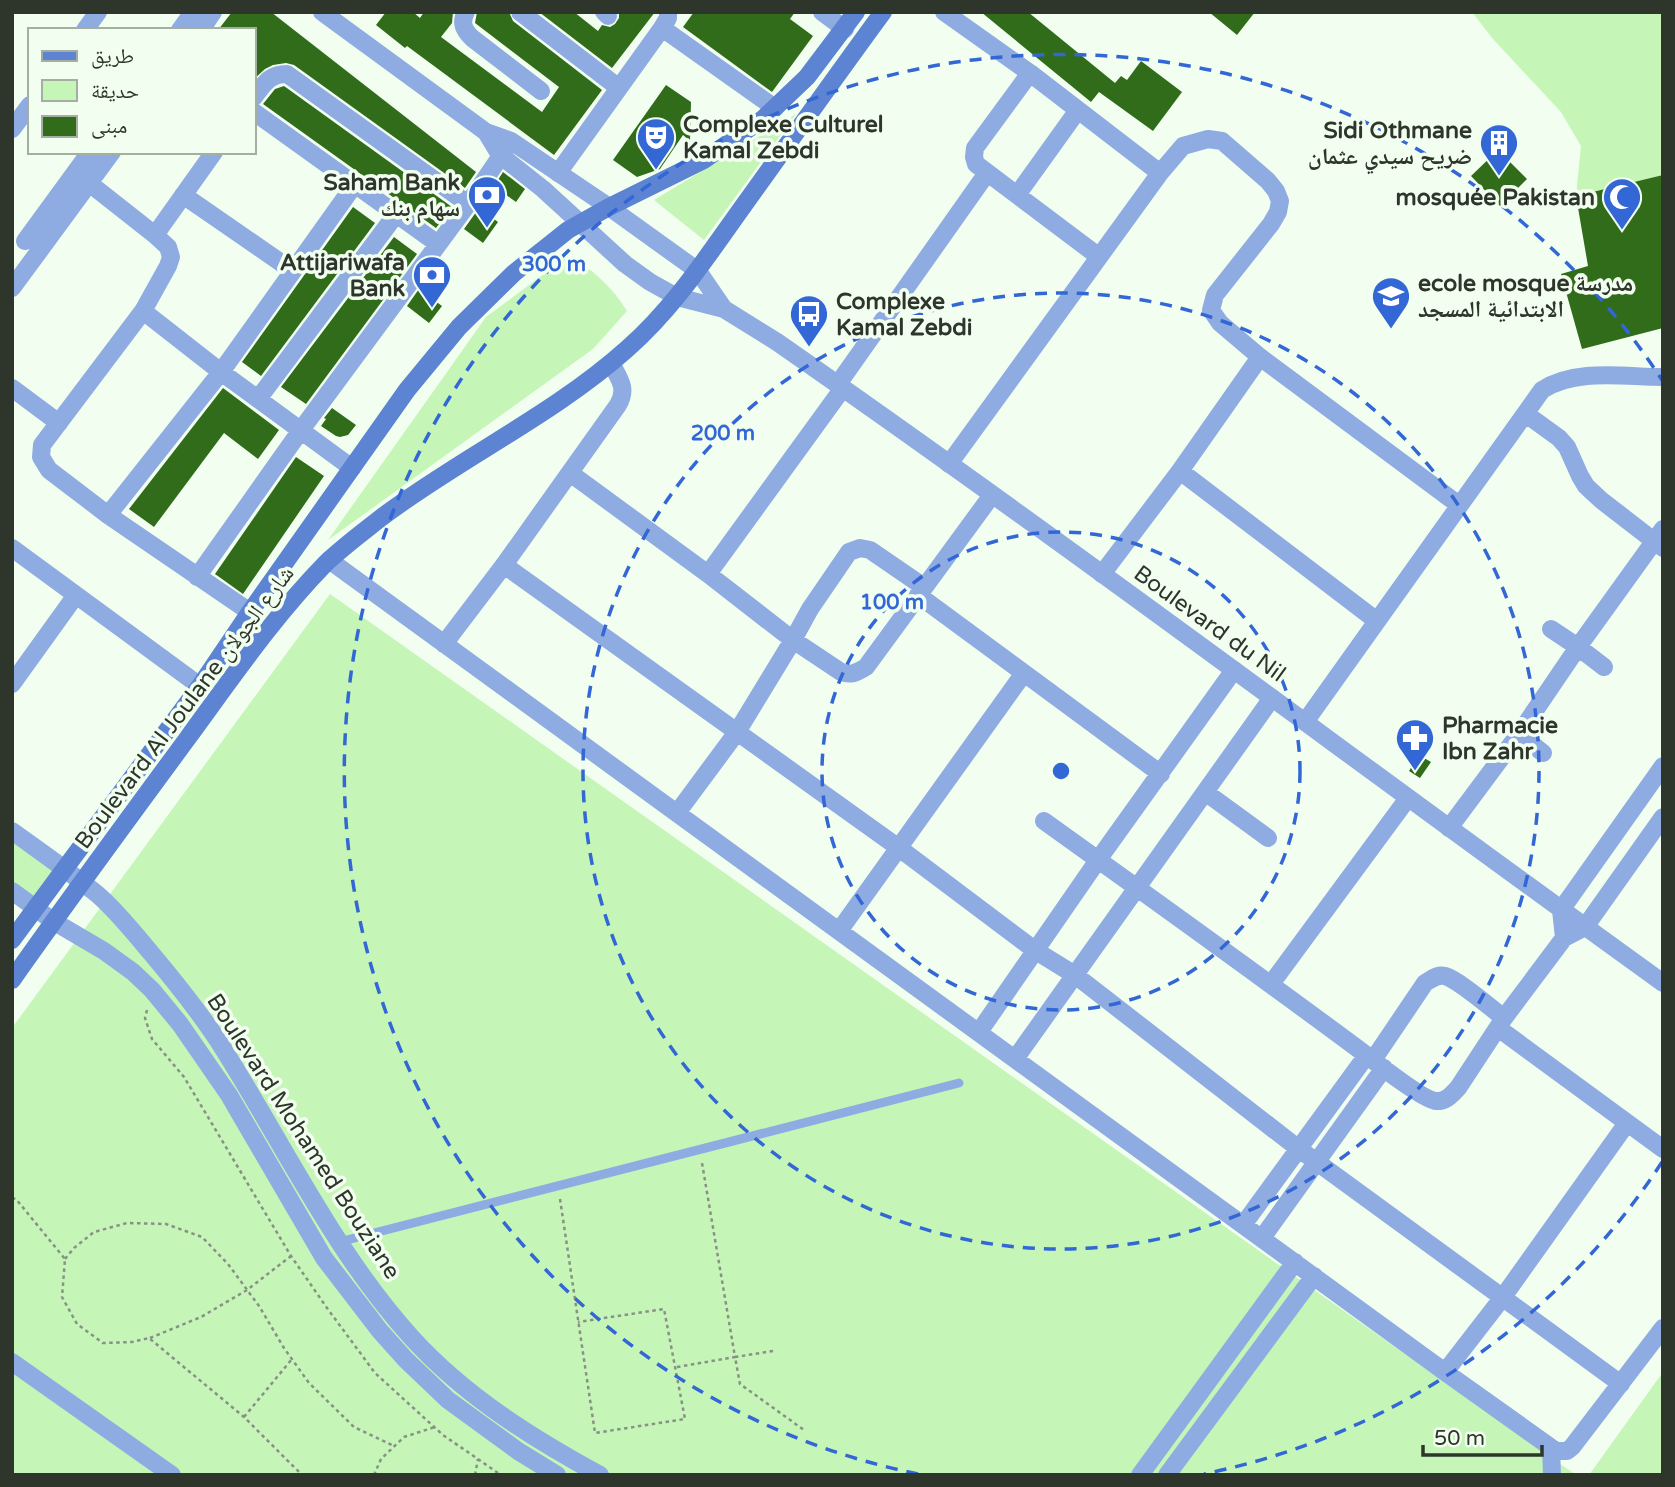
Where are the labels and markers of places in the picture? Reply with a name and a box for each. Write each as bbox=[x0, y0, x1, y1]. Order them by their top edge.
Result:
place label: Complexe Culturel Kamal Zebdi bbox=[683, 111, 883, 165]
theatre icon: Complexe Culturel Kamal Zebdi bbox=[635, 116, 677, 171]
place label: Sidi Othmane ضريح سيدي عثمان bbox=[1308, 117, 1472, 175]
building icon: Sidi Othmane ضريح سيدي عثمان bbox=[1478, 122, 1520, 177]
place label: Saham Bank سهام بنك bbox=[323, 169, 460, 224]
bank icon: Saham Bank سهام بنك bbox=[466, 174, 508, 229]
mosque icon: mosquée Pakistan bbox=[1601, 176, 1643, 231]
place label: mosquée Pakistan bbox=[1396, 184, 1595, 212]
place label: Attijariwafa Bank bbox=[280, 249, 405, 303]
bank icon: Attijariwafa Bank bbox=[411, 254, 453, 309]
place label: ecole mosque مدرسة الابتدائية المسجد bbox=[1418, 270, 1633, 324]
school or university icon: ecole mosque مدرسة الابتدائية المسجد bbox=[1370, 275, 1412, 330]
place label: Complexe Kamal Zebdi bbox=[836, 288, 973, 342]
bus stop icon: Complexe Kamal Zebdi bbox=[788, 293, 830, 348]
place label: Pharmacie Ibn Zahr bbox=[1442, 712, 1558, 766]
pharmacy icon: Pharmacie Ibn Zahr bbox=[1394, 717, 1436, 772]
centre of rings bbox=[1049, 759, 1073, 783]

